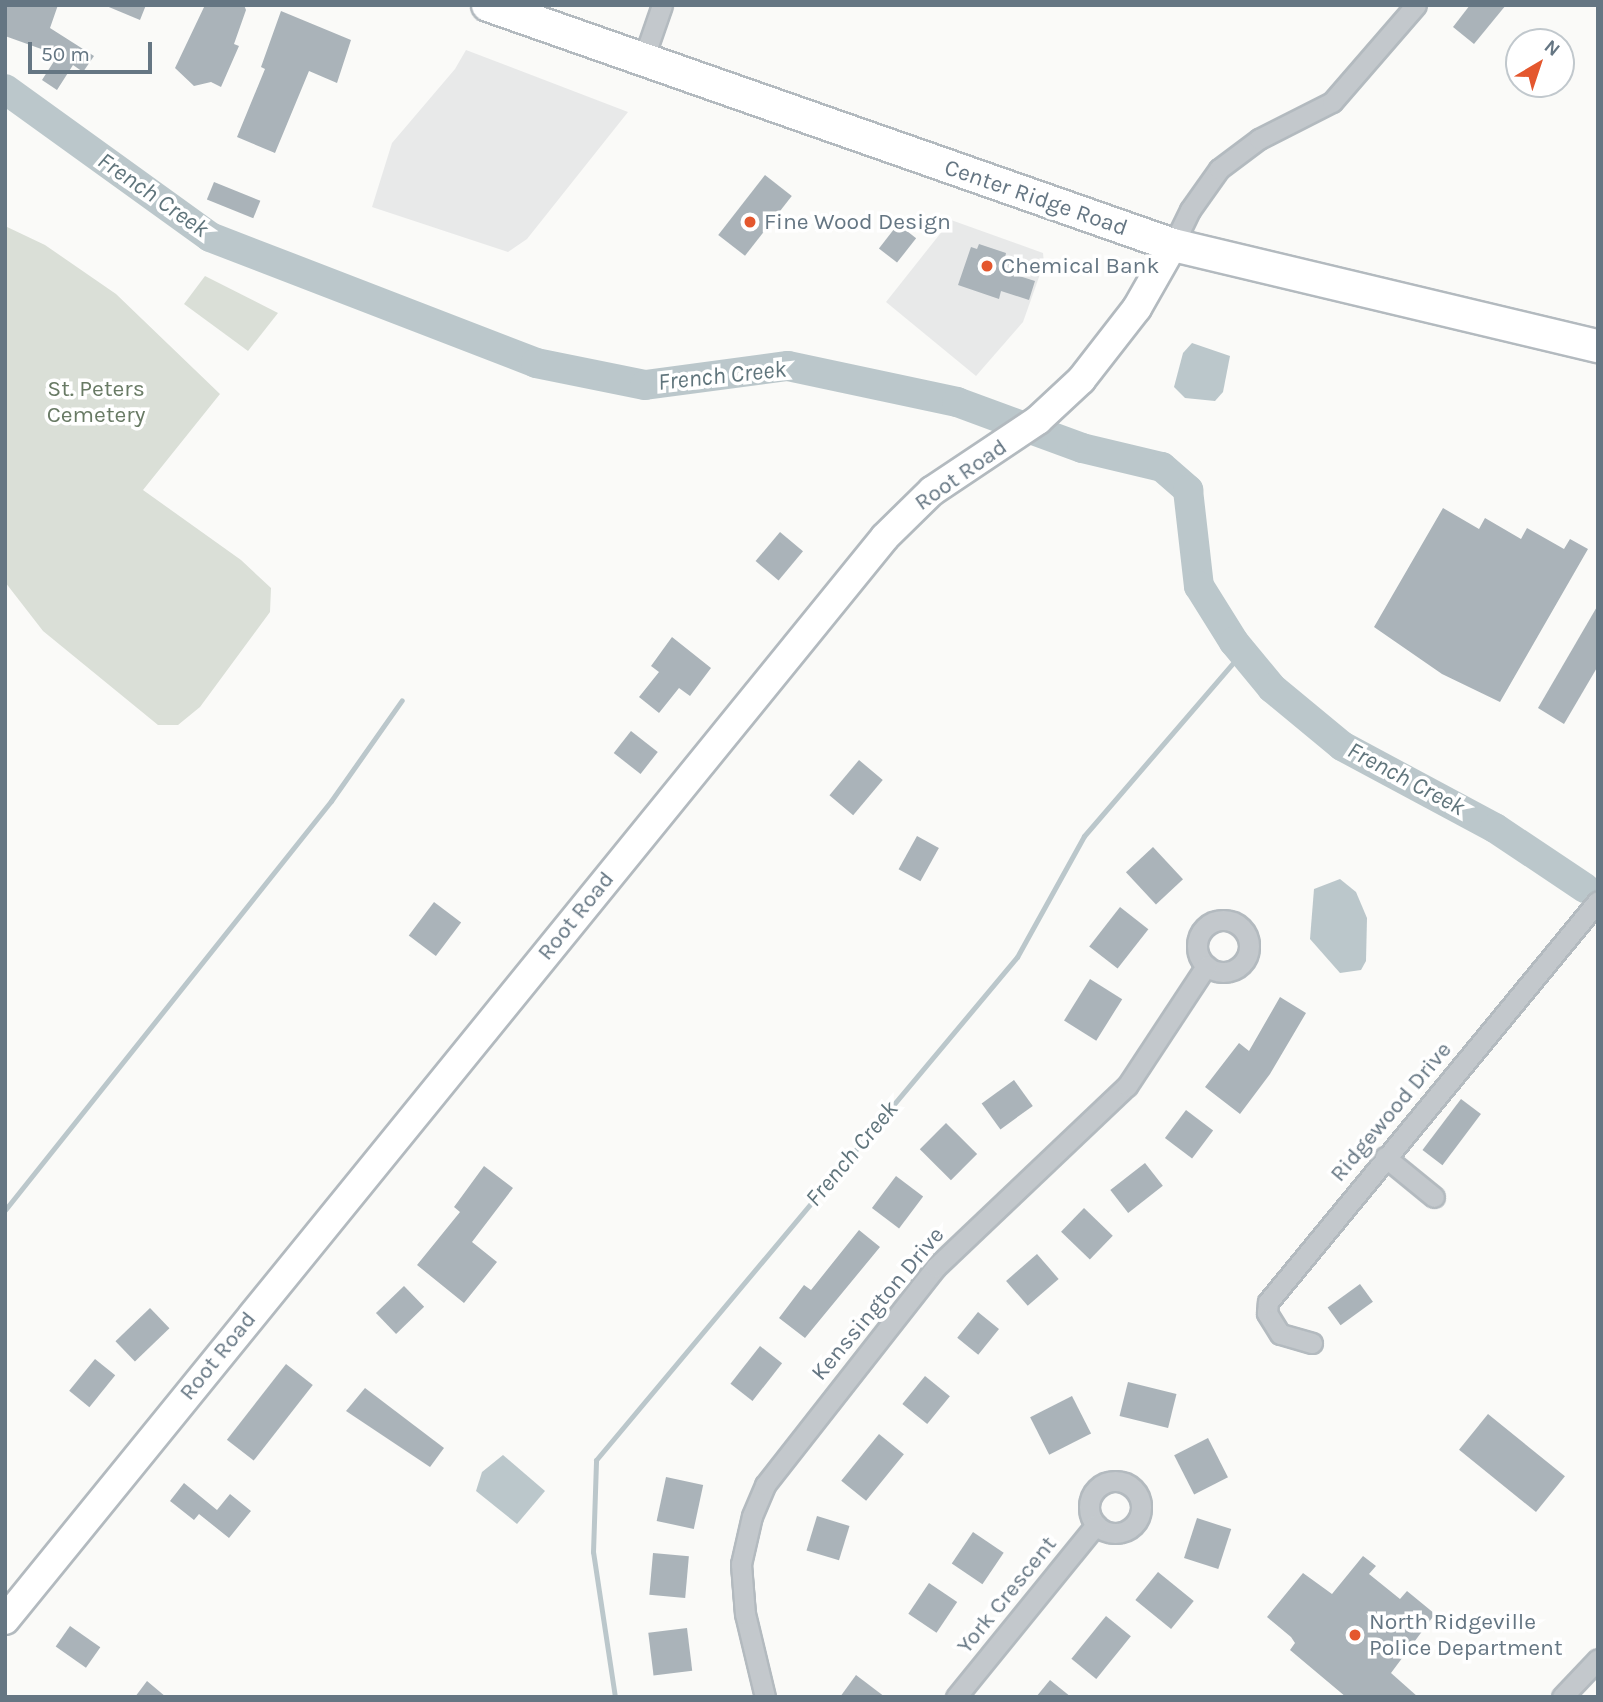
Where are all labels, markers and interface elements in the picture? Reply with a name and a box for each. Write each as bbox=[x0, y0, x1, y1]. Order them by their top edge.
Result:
scale bar bbox=[32, 28, 156, 72]
north arrow bbox=[1505, 28, 1575, 98]
text: N bbox=[1540, 35, 1564, 61]
text: 50 m bbox=[41, 42, 90, 66]
water label: French Creek bbox=[92, 146, 214, 244]
street label: Center Ridge Road bbox=[941, 154, 1131, 242]
place label: Fine Wood Design bbox=[764, 208, 951, 236]
marker: Fine Wood Design bbox=[742, 214, 758, 230]
place label: Chemical Bank bbox=[1001, 252, 1159, 280]
marker: Chemical Bank bbox=[979, 258, 995, 274]
water label: French Creek bbox=[656, 355, 788, 397]
park label: St. Peters Cemetery bbox=[47, 375, 145, 429]
street label: Root Road bbox=[910, 433, 1012, 517]
water label: French Creek bbox=[1342, 736, 1470, 822]
street label: Root Road bbox=[532, 866, 620, 966]
street label: Ridgewood Drive bbox=[1325, 1036, 1457, 1188]
water label: French Creek bbox=[800, 1095, 904, 1213]
street label: Kenssington Drive bbox=[806, 1222, 950, 1386]
street label: Root Road bbox=[174, 1306, 262, 1406]
street label: York Crescent bbox=[951, 1531, 1063, 1659]
place label: North Ridgeville Police Department bbox=[1369, 1608, 1563, 1662]
marker: North Ridgeville Police Department bbox=[1347, 1627, 1363, 1643]

